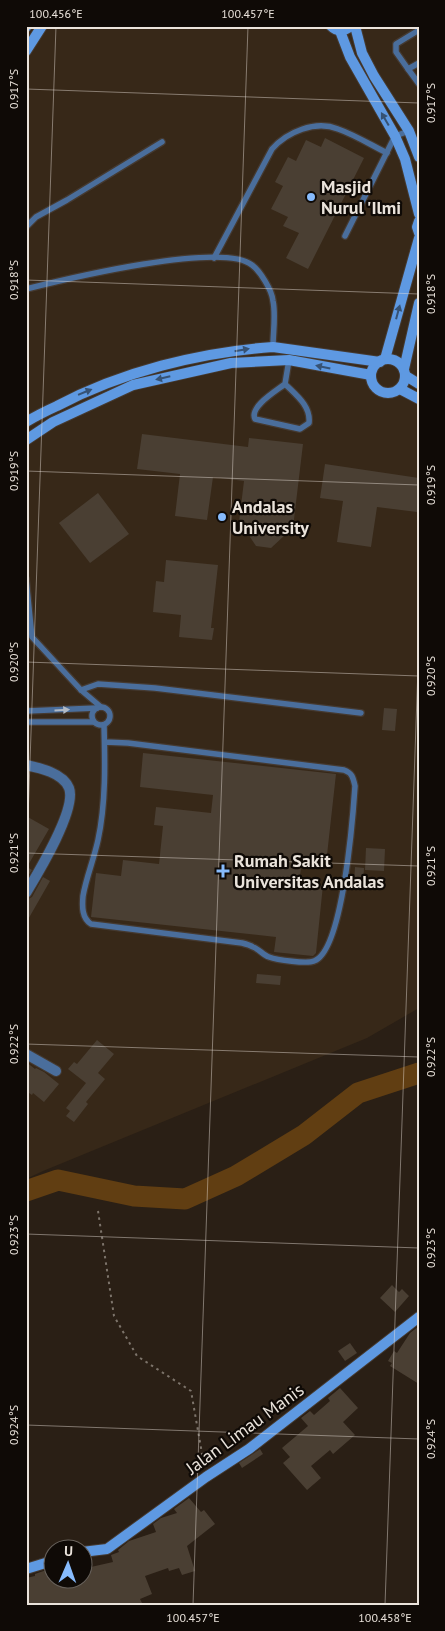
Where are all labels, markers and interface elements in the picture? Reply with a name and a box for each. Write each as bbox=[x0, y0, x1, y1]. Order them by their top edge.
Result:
text: 100.456°E bbox=[29, 6, 83, 21]
text: 100.457°E bbox=[221, 6, 275, 21]
text: 0.917°S bbox=[6, 69, 21, 109]
text: 0.917°S bbox=[423, 83, 438, 123]
one-way arrow bbox=[381, 112, 390, 125]
place label: Masjid Nurul 'Ilmi bbox=[321, 175, 401, 219]
marker: Masjid Nurul 'Ilmi bbox=[305, 191, 317, 203]
text: 0.918°S bbox=[6, 260, 21, 300]
text: 0.918°S bbox=[423, 274, 438, 314]
one-way arrow bbox=[394, 305, 402, 320]
one-way arrow bbox=[234, 346, 250, 354]
one-way arrow bbox=[316, 363, 331, 371]
one-way arrow bbox=[156, 374, 171, 382]
one-way arrow bbox=[78, 387, 92, 395]
text: 0.919°S bbox=[6, 451, 21, 491]
text: 0.919°S bbox=[423, 465, 438, 505]
place label: Andalas University bbox=[232, 495, 309, 539]
marker: Andalas University bbox=[216, 511, 228, 523]
text: 0.920°S bbox=[6, 642, 21, 682]
text: 0.920°S bbox=[423, 656, 438, 696]
one-way arrow bbox=[54, 705, 70, 713]
text: 0.921°S bbox=[6, 833, 21, 873]
text: 0.921°S bbox=[423, 846, 438, 886]
place label: Rumah Sakit Universitas Andalas bbox=[234, 849, 384, 893]
marker: Rumah Sakit Universitas Andalas bbox=[216, 864, 230, 878]
text: 0.922°S bbox=[6, 1024, 21, 1064]
text: 0.922°S bbox=[423, 1037, 438, 1077]
text: 0.923°S bbox=[6, 1215, 21, 1255]
text: 0.923°S bbox=[423, 1228, 438, 1268]
street label: Jalan Limau Manis bbox=[180, 1378, 308, 1480]
text: 0.924°S bbox=[6, 1405, 21, 1445]
text: 0.924°S bbox=[423, 1419, 438, 1459]
north arrow bbox=[42, 1538, 92, 1588]
text: U bbox=[64, 1542, 73, 1560]
text: 100.457°E bbox=[166, 1610, 220, 1625]
text: 100.458°E bbox=[358, 1610, 412, 1625]

